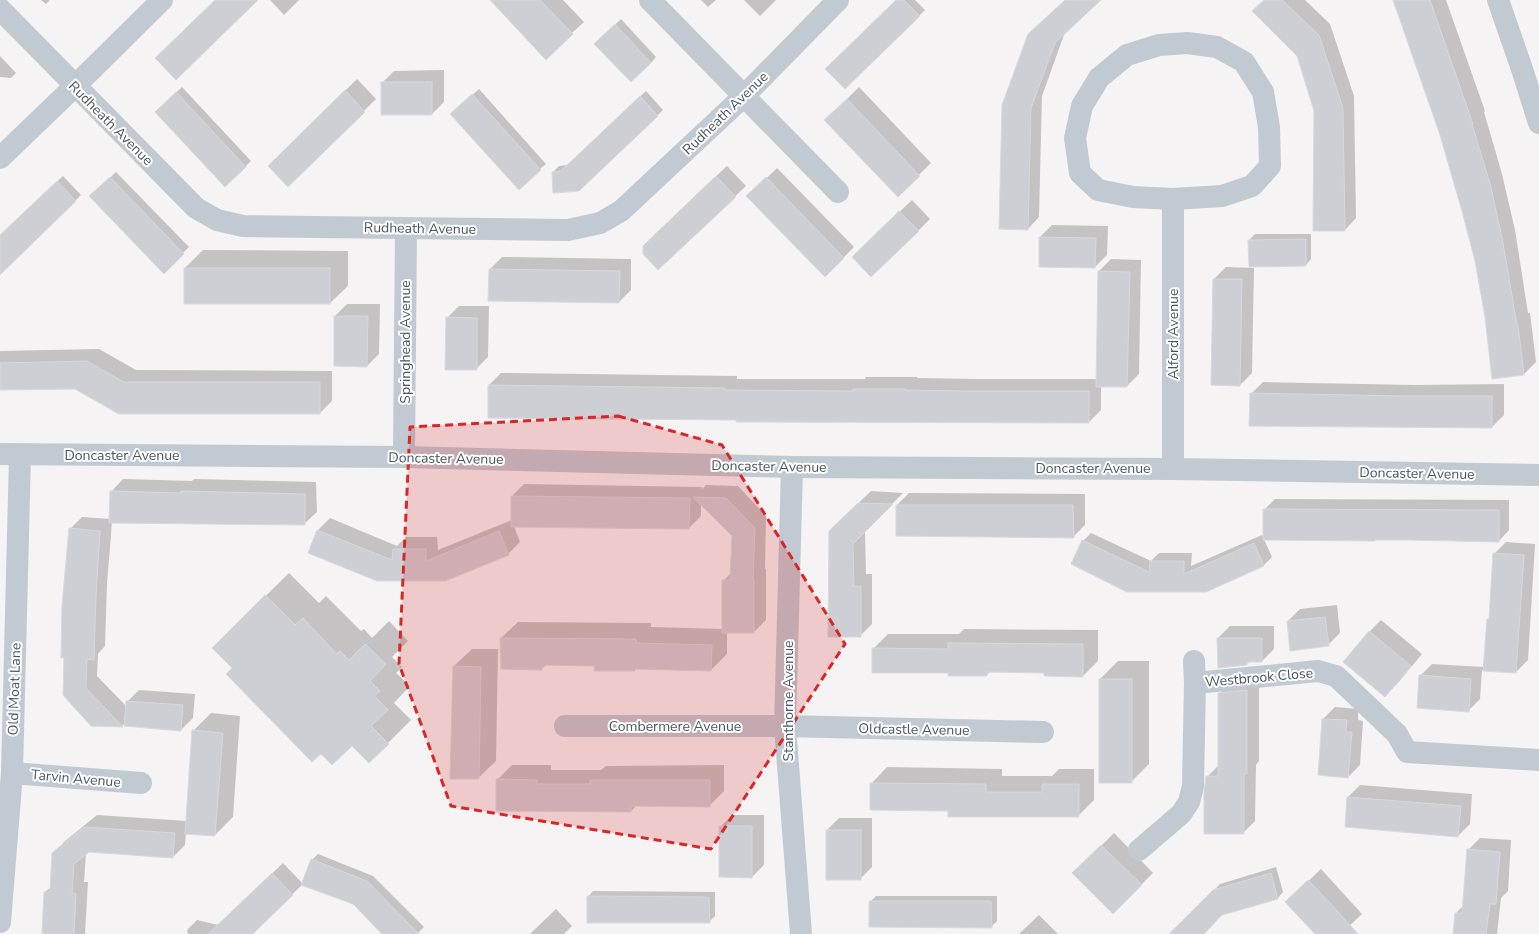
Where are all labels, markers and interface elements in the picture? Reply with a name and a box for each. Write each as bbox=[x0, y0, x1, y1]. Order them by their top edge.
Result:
street label: Rudheath Avenue bbox=[678, 68, 772, 159]
street label: Rudheath Avenue bbox=[64, 77, 157, 170]
street label: Rudheath Avenue bbox=[364, 218, 476, 239]
street label: Springhead Avenue bbox=[396, 280, 415, 404]
street label: Alford Avenue bbox=[1164, 289, 1183, 379]
street label: Doncaster Avenue bbox=[64, 446, 180, 465]
street label: Doncaster Avenue bbox=[388, 448, 504, 469]
street label: Doncaster Avenue bbox=[711, 456, 827, 477]
street label: Doncaster Avenue bbox=[1035, 459, 1151, 478]
street label: Doncaster Avenue bbox=[1359, 463, 1475, 484]
street label: Stanthorne Avenue bbox=[779, 640, 798, 762]
street label: Old Moat Lane bbox=[3, 642, 26, 736]
street label: Westbrook Close bbox=[1204, 663, 1314, 692]
street label: Combermere Avenue bbox=[609, 717, 741, 736]
street label: Oldcastle Avenue bbox=[858, 719, 970, 740]
street label: Tarvin Avenue bbox=[30, 765, 122, 792]

